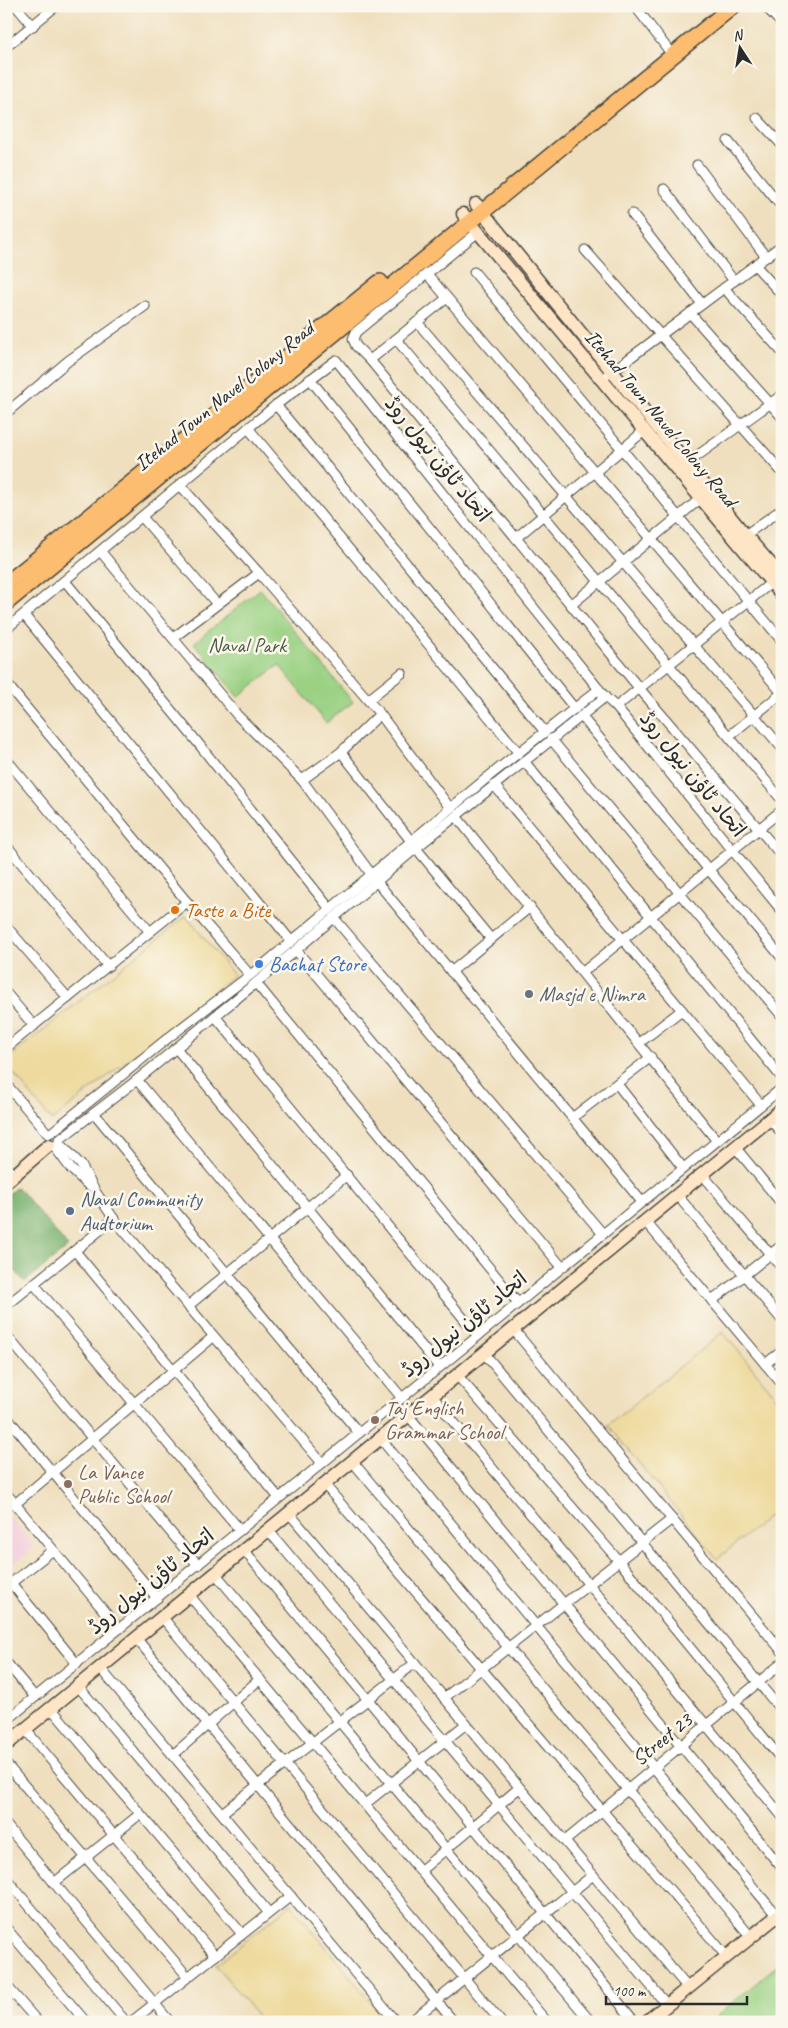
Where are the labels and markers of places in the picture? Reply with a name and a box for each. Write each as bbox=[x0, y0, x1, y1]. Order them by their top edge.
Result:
place label: Taste a Bite bbox=[185, 897, 272, 923]
marker: Taste a Bite bbox=[169, 904, 181, 916]
place label: Bachat Store bbox=[269, 951, 368, 977]
marker: Bachat Store bbox=[253, 958, 265, 970]
place label: Masjd e Nimra bbox=[539, 981, 647, 1007]
marker: Masjd e Nimra bbox=[523, 988, 535, 1000]
place label: Naval Community Audtorium bbox=[80, 1186, 203, 1236]
marker: Naval Community Audtorium bbox=[64, 1205, 76, 1217]
place label: Taj English Grammar School bbox=[385, 1395, 506, 1445]
marker: Taj English Grammar School bbox=[369, 1414, 381, 1426]
place label: La Vance Public School bbox=[78, 1459, 173, 1509]
marker: La Vance Public School bbox=[62, 1478, 74, 1490]

